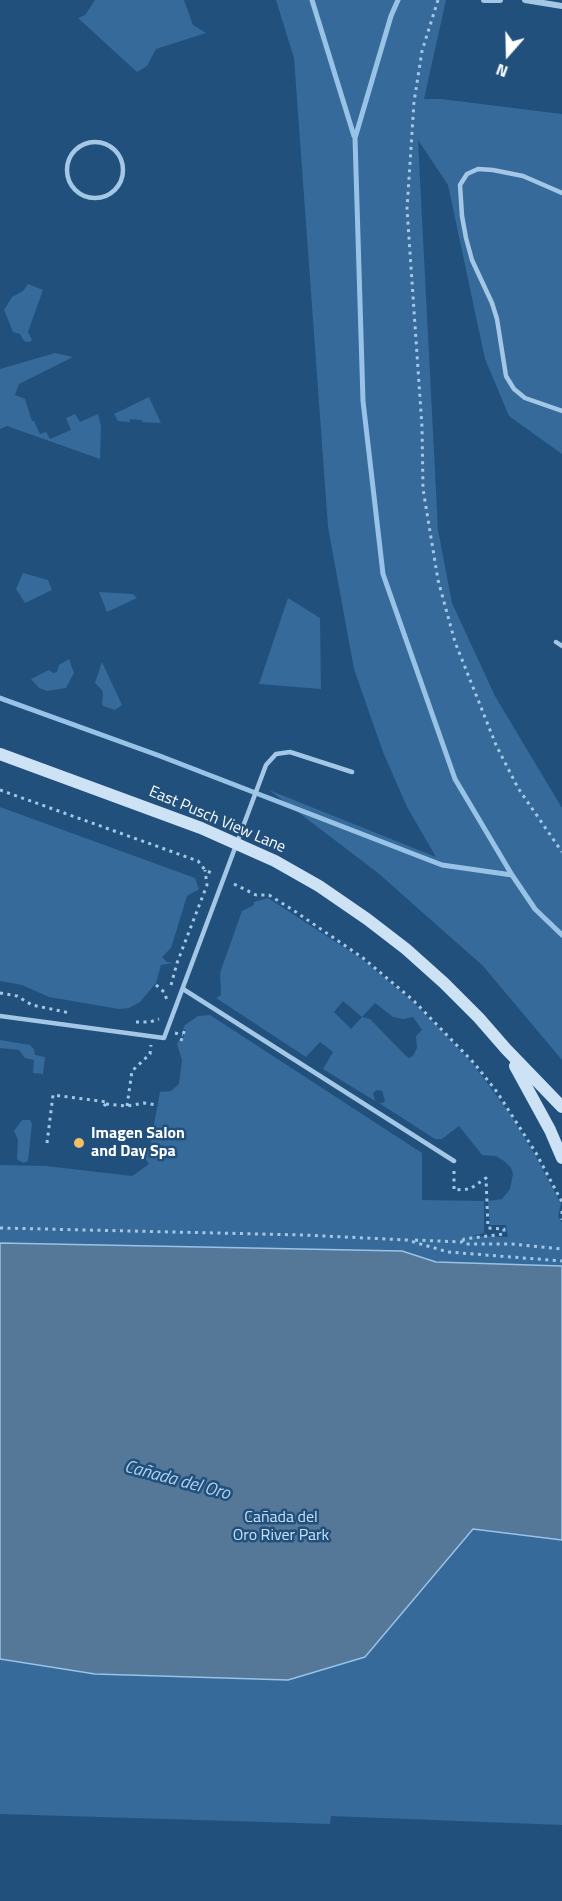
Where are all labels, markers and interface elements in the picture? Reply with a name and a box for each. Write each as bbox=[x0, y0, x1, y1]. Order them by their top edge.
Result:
north arrow bbox=[478, 24, 538, 84]
text: N bbox=[493, 58, 511, 84]
street label: East Pusch View Lane bbox=[146, 782, 288, 858]
place label: Imagen Salon and Day Spa bbox=[91, 1124, 185, 1162]
marker: Imagen Salon and Day Spa bbox=[72, 1136, 86, 1150]
water label: Cañada del Oro bbox=[122, 1457, 232, 1505]
park label: Cañada del Oro River Park bbox=[233, 1508, 329, 1546]

